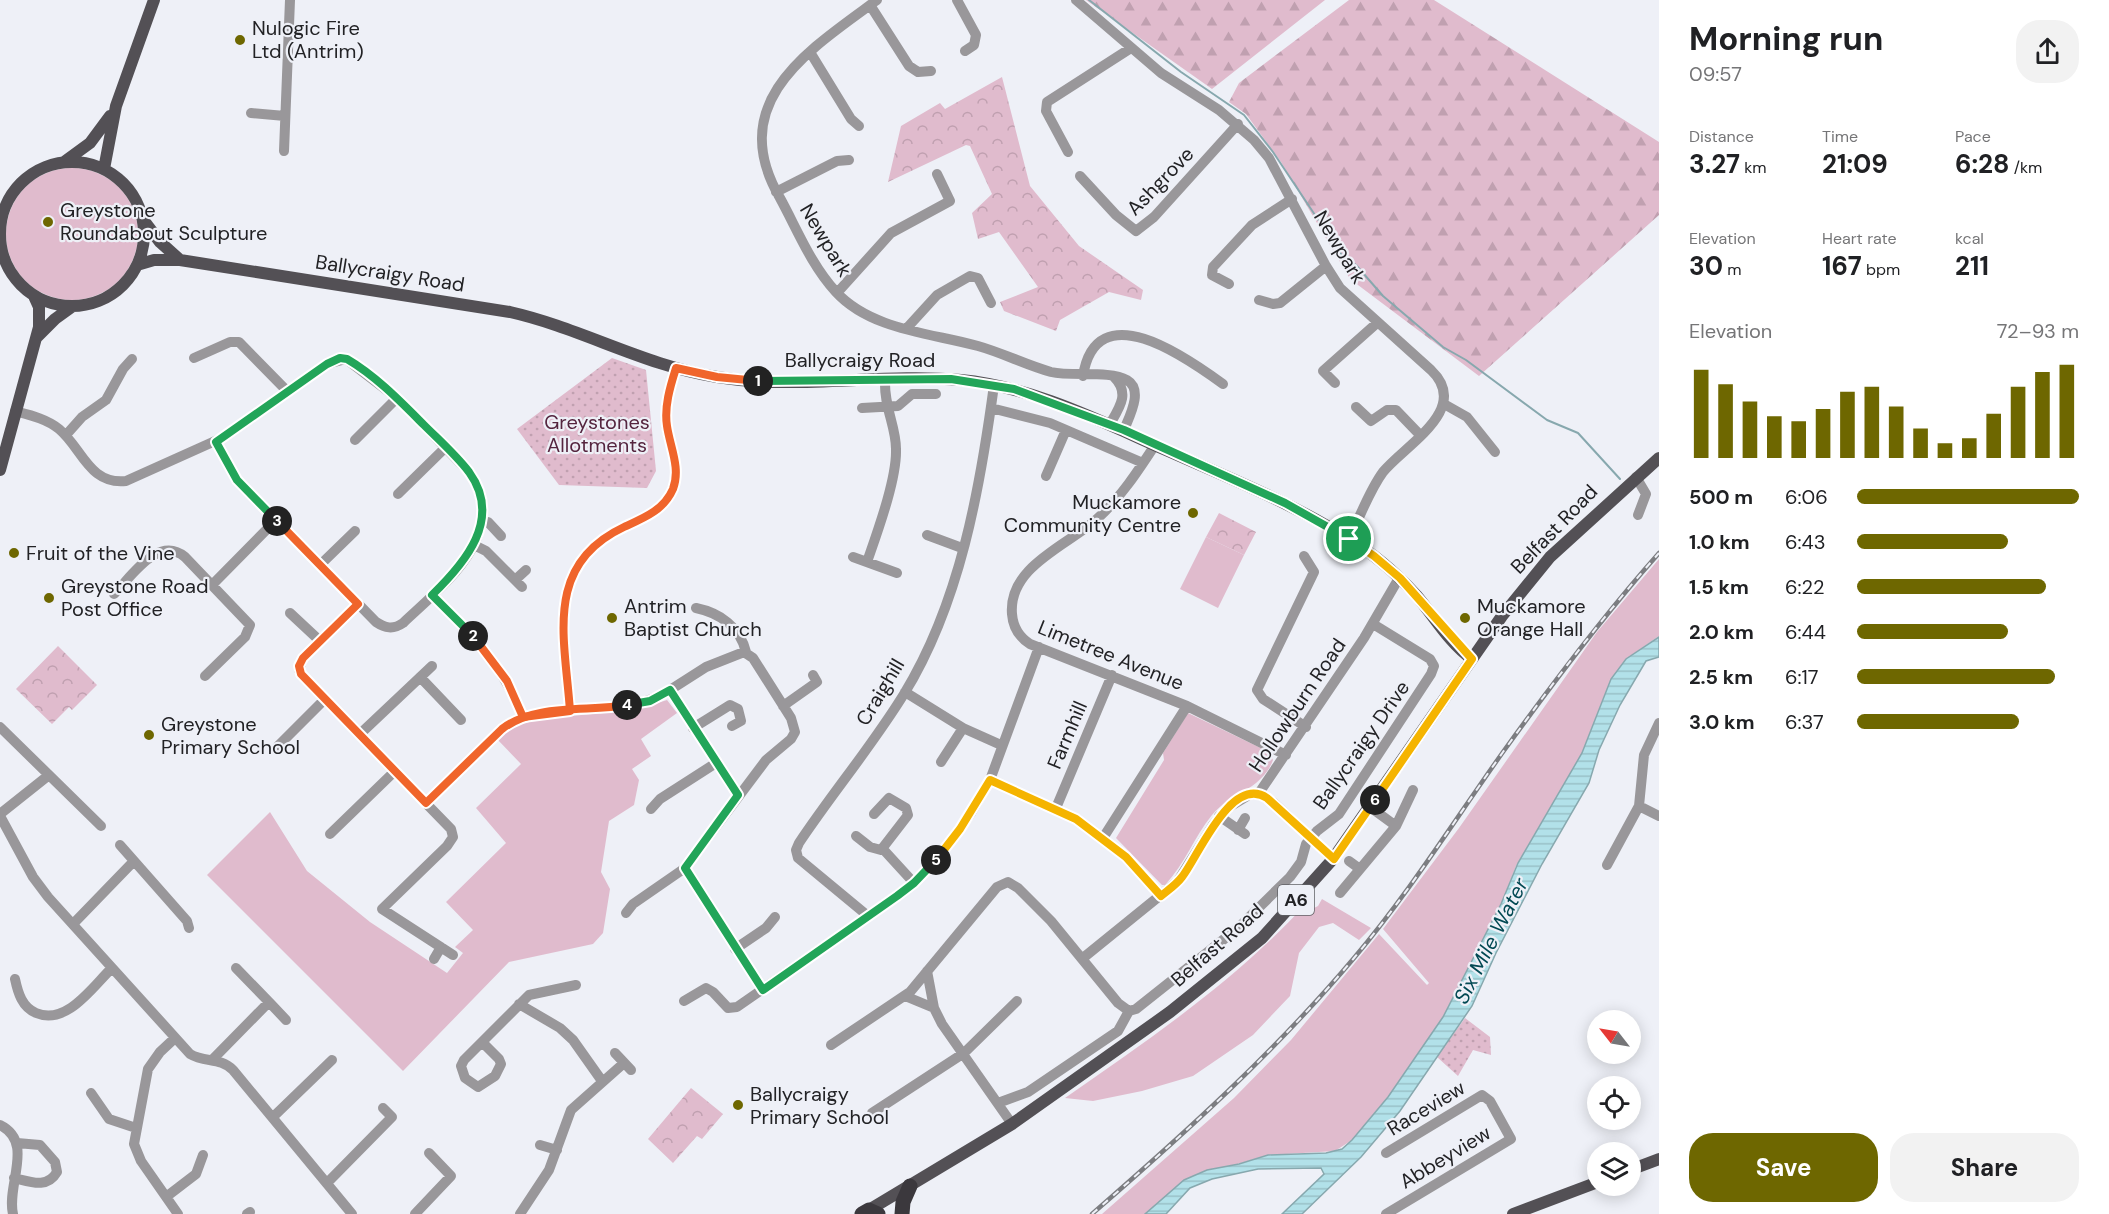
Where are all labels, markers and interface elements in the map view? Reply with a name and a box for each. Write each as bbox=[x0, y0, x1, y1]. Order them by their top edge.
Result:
place label: Nulogic Fire Ltd (Antrim) bbox=[252, 15, 364, 64]
text: Morning run bbox=[1689, 17, 1883, 60]
button: share bbox=[2016, 20, 2079, 83]
marker: Nulogic Fire Ltd (Antrim) bbox=[233, 33, 247, 47]
text: 09:57 bbox=[1689, 61, 1742, 87]
text: Distance bbox=[1689, 126, 1754, 147]
text: Time bbox=[1822, 126, 1858, 147]
text: Pace bbox=[1955, 126, 1991, 147]
street label: Ashgrove bbox=[1121, 141, 1199, 221]
text: 3.27 bbox=[1689, 147, 1740, 181]
text: 21:09 bbox=[1822, 147, 1888, 181]
text: 6:28 bbox=[1955, 147, 2009, 181]
text: km bbox=[1740, 157, 1767, 178]
text: /km bbox=[2009, 157, 2042, 178]
place label: Greystone Roundabout Sculpture bbox=[60, 197, 267, 246]
street label: Newpark bbox=[794, 199, 858, 281]
street label: Newpark bbox=[1308, 206, 1372, 288]
marker: Greystone Roundabout Sculpture bbox=[41, 215, 55, 229]
text: Elevation bbox=[1689, 228, 1756, 249]
text: Heart rate bbox=[1822, 228, 1897, 249]
text: kcal bbox=[1955, 228, 1984, 249]
street label: Ballycraigy Road bbox=[314, 248, 466, 298]
text: 30 bbox=[1689, 249, 1723, 283]
text: 167 bbox=[1822, 249, 1862, 283]
text: 211 bbox=[1955, 249, 1989, 283]
text: m bbox=[1723, 259, 1742, 280]
text: bpm bbox=[1862, 259, 1900, 280]
text: Elevation bbox=[1689, 318, 1772, 344]
text: 72–93 m bbox=[1997, 318, 2079, 344]
street label: Ballycraigy Road bbox=[785, 347, 935, 373]
pin: 1 bbox=[743, 366, 773, 396]
text: 1 bbox=[755, 370, 761, 391]
park label: Greystones Allotments bbox=[544, 409, 650, 458]
street label: Belfast Road bbox=[1505, 479, 1603, 579]
text: 500 m bbox=[1689, 484, 1753, 510]
text: 6:06 bbox=[1785, 484, 1828, 510]
place label: Muckamore Community Centre bbox=[1004, 489, 1181, 538]
pin: 3 bbox=[262, 506, 292, 536]
marker: Muckamore Community Centre bbox=[1186, 506, 1200, 520]
text: 3 bbox=[272, 510, 282, 531]
pin bbox=[1323, 513, 1374, 564]
icon: arrive bbox=[1332, 522, 1365, 555]
text: 1.0 km bbox=[1689, 529, 1750, 555]
text: 6:43 bbox=[1785, 529, 1826, 555]
place label: Fruit of the Vine bbox=[26, 540, 175, 566]
marker: Fruit of the Vine bbox=[7, 546, 21, 560]
place label: Greystone Road Post Office bbox=[61, 573, 208, 622]
text: 1.5 km bbox=[1689, 574, 1749, 600]
text: 6:22 bbox=[1785, 574, 1825, 600]
marker: Greystone Road Post Office bbox=[42, 591, 56, 605]
place label: Antrim Baptist Church bbox=[624, 593, 762, 642]
place label: Muckamore Orange Hall bbox=[1477, 593, 1586, 642]
marker: Antrim Baptist Church bbox=[605, 611, 619, 625]
marker: Muckamore Orange Hall bbox=[1458, 611, 1472, 625]
street label: Limetree Avenue bbox=[1034, 614, 1188, 696]
text: 2.0 km bbox=[1689, 619, 1754, 645]
text: 6:44 bbox=[1785, 619, 1826, 645]
pin: 2 bbox=[458, 621, 488, 651]
text: 2 bbox=[468, 625, 478, 646]
street label: Hollowburn Road bbox=[1243, 633, 1351, 777]
street label: Craighill bbox=[850, 654, 910, 730]
text: 2.5 km bbox=[1689, 664, 1753, 690]
text: 6:17 bbox=[1785, 664, 1819, 690]
street label: Ballycraigy Drive bbox=[1307, 675, 1415, 815]
pin: 4 bbox=[612, 690, 642, 720]
text: 4 bbox=[622, 694, 632, 715]
street label: Farmhill bbox=[1041, 697, 1093, 773]
text: 3.0 km bbox=[1689, 709, 1754, 735]
text: 6:37 bbox=[1785, 709, 1824, 735]
place label: Greystone Primary School bbox=[161, 711, 300, 760]
marker: Greystone Primary School bbox=[142, 728, 156, 742]
pin: 6 bbox=[1360, 785, 1390, 815]
text: 6 bbox=[1370, 789, 1380, 810]
pin: 5 bbox=[921, 845, 951, 875]
text: 5 bbox=[931, 849, 941, 870]
water label: Six Mile Water bbox=[1447, 872, 1535, 1009]
road number: A6 bbox=[1278, 885, 1314, 915]
street label: Belfast Road bbox=[1165, 898, 1269, 992]
north arrow bbox=[1587, 1010, 1641, 1064]
map controls bbox=[1587, 1010, 1641, 1196]
street label: Raceview bbox=[1382, 1075, 1470, 1141]
button: locate bbox=[1587, 1076, 1641, 1130]
place label: Ballycraigy Primary School bbox=[750, 1081, 889, 1130]
marker: Ballycraigy Primary School bbox=[731, 1098, 745, 1112]
street label: Abbeyview bbox=[1395, 1120, 1495, 1194]
button: Save bbox=[1689, 1133, 1878, 1202]
button: Share bbox=[1890, 1133, 2079, 1202]
button: layers bbox=[1587, 1142, 1641, 1196]

